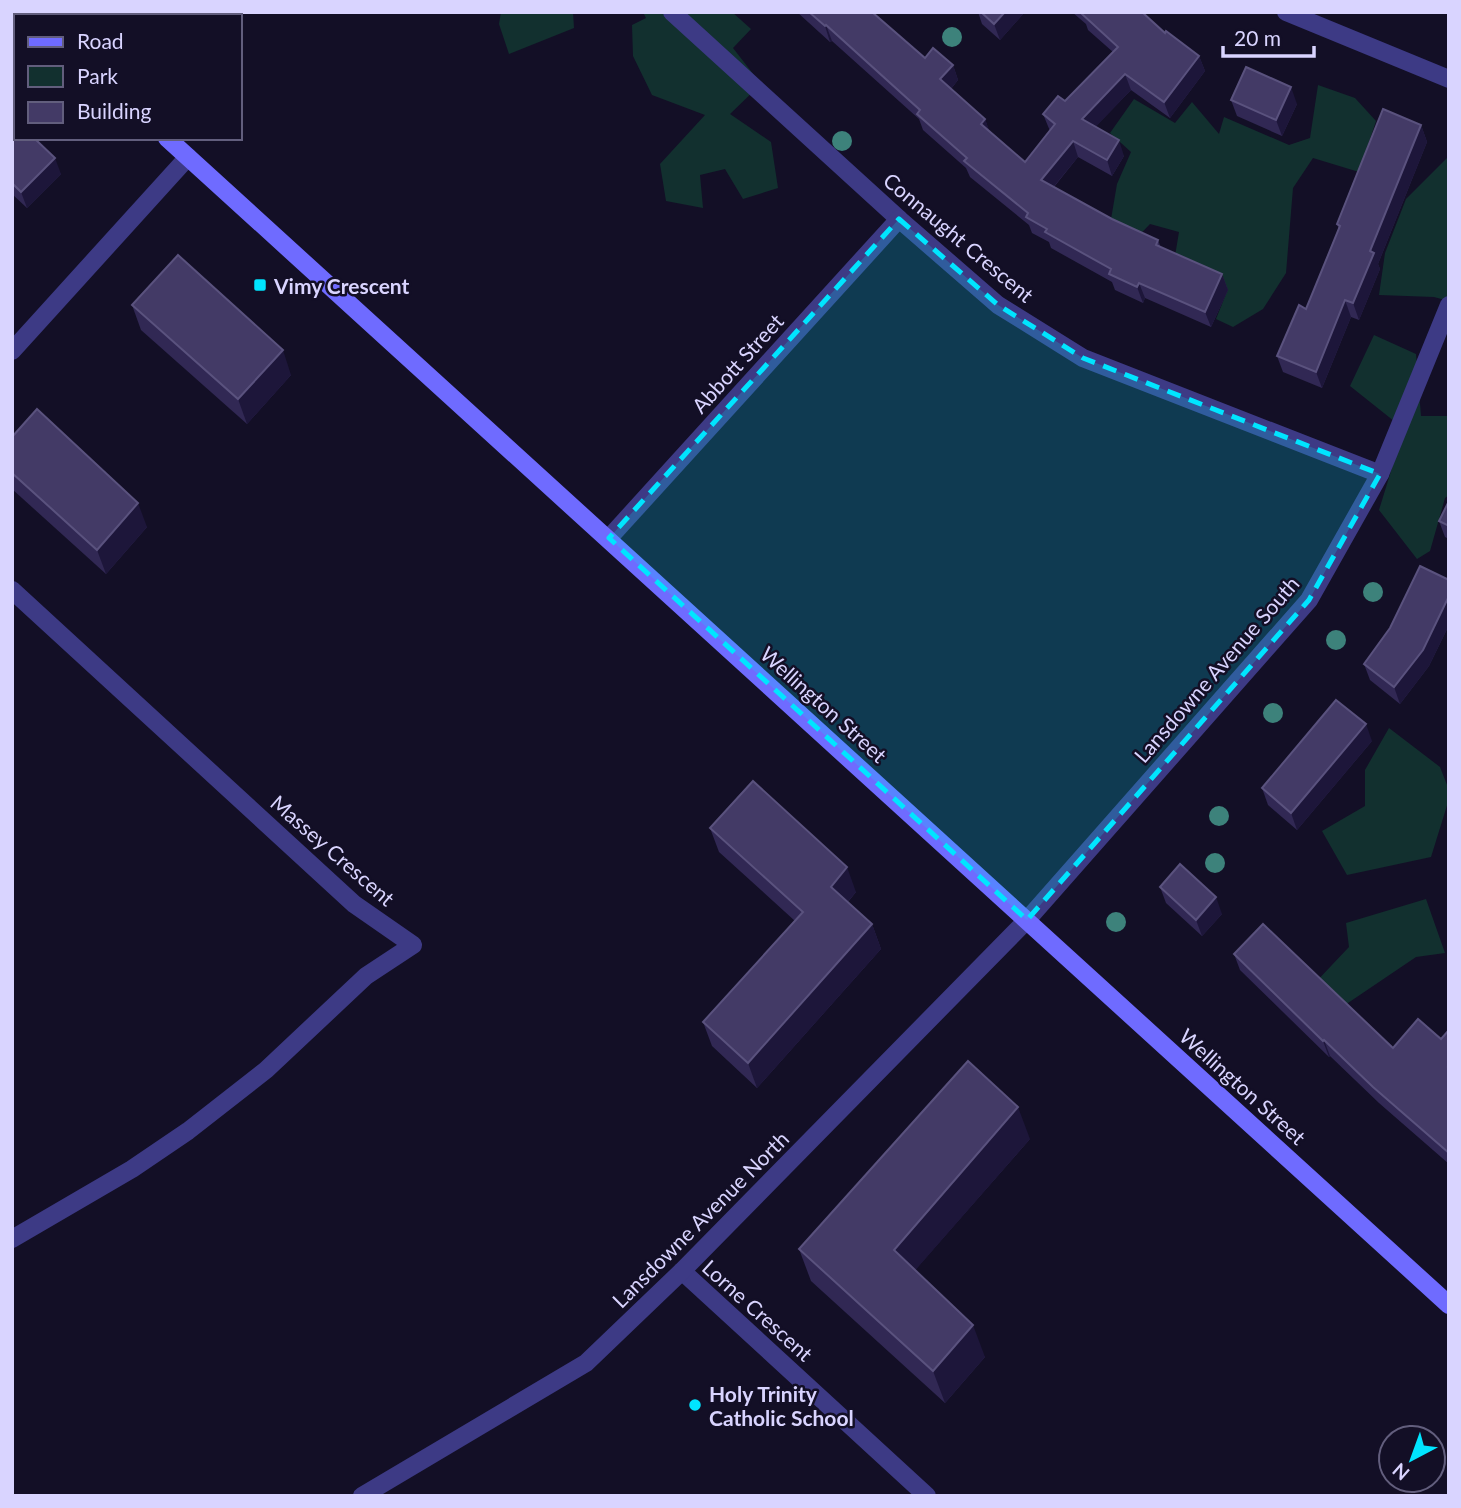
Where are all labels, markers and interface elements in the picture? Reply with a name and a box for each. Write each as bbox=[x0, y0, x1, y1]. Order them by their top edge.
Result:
legend bbox=[14, 14, 242, 140]
scale bar bbox=[1223, 14, 1314, 58]
text: 20 m bbox=[1234, 25, 1281, 50]
text: Road bbox=[77, 28, 124, 53]
text: Park bbox=[77, 63, 118, 88]
text: Building bbox=[77, 98, 152, 123]
street label: Connaught Crescent bbox=[879, 167, 1039, 307]
place label: Vimy Crescent bbox=[273, 273, 410, 298]
marker: Vimy Crescent bbox=[252, 277, 268, 293]
street label: Abbott Street bbox=[686, 308, 788, 418]
street label: Lansdowne Avenue South bbox=[1128, 571, 1304, 767]
street label: Wellington Street bbox=[756, 641, 893, 767]
street label: Massey Crescent bbox=[266, 789, 400, 911]
street label: Wellington Street bbox=[1175, 1023, 1312, 1149]
street label: Lansdowne Avenue North bbox=[607, 1126, 793, 1312]
street label: Lorne Crescent bbox=[698, 1254, 818, 1366]
place label: Holy Trinity Catholic School bbox=[709, 1381, 854, 1430]
marker: Holy Trinity Catholic School bbox=[687, 1397, 703, 1413]
north arrow bbox=[1377, 1424, 1447, 1494]
text: N bbox=[1387, 1459, 1414, 1486]

